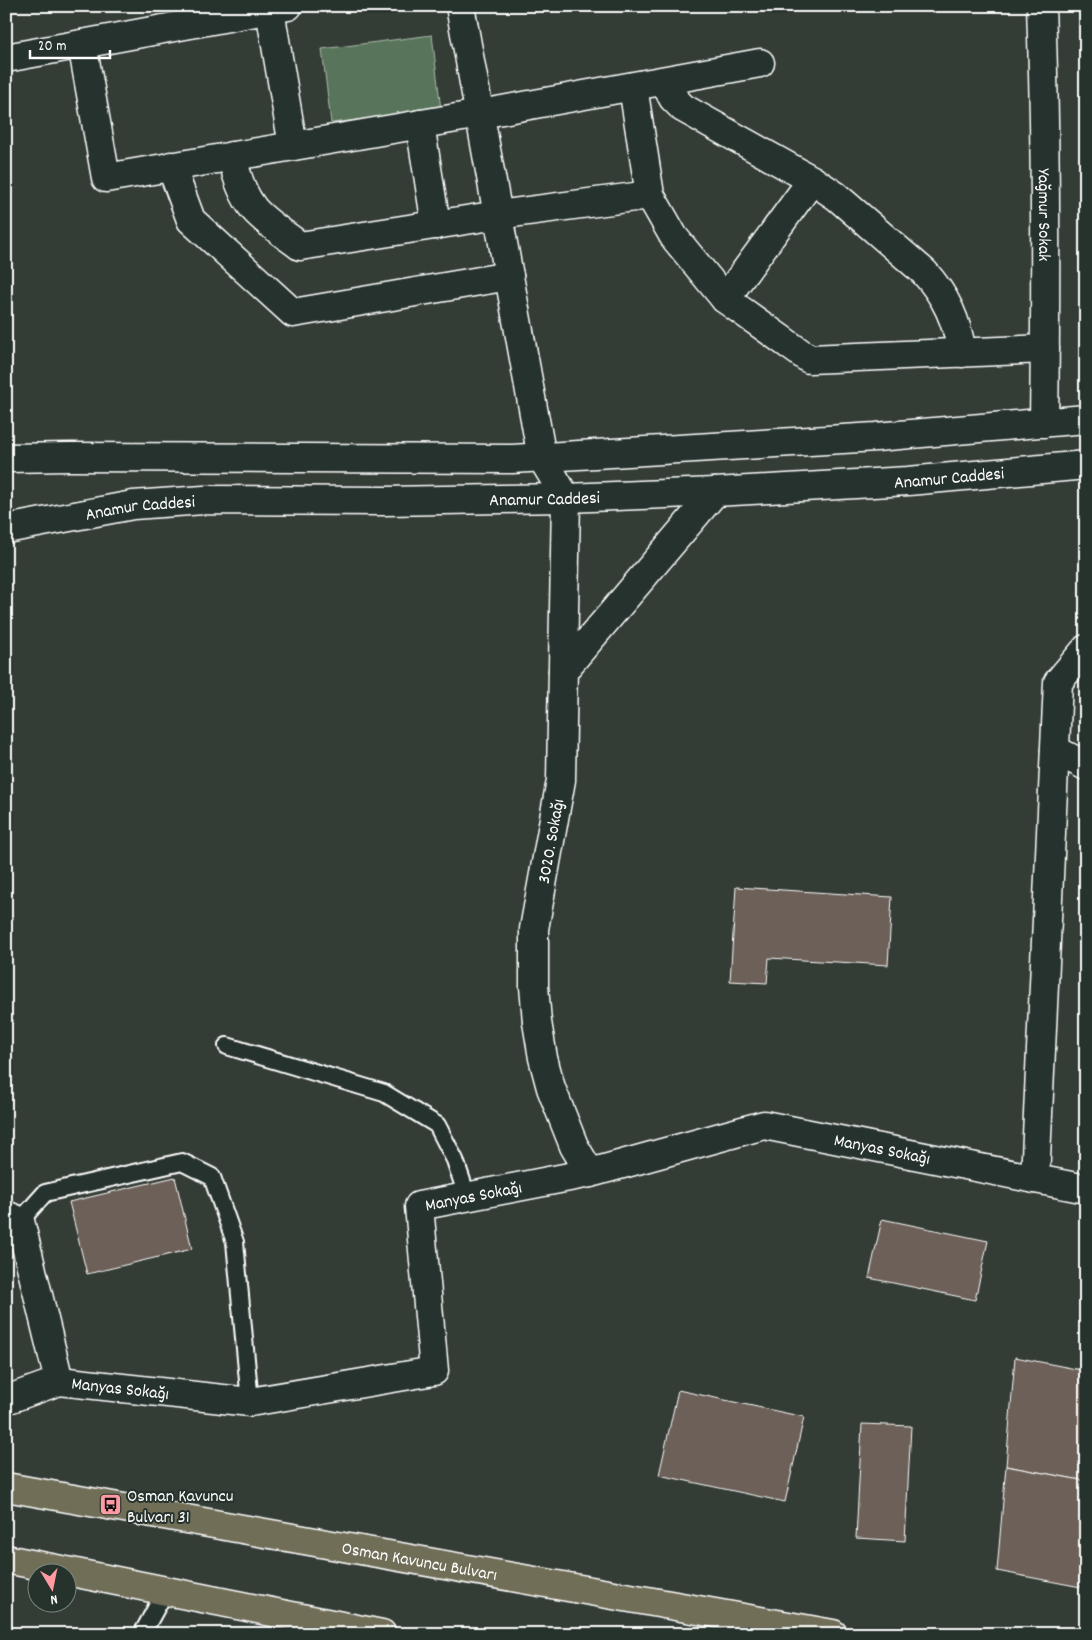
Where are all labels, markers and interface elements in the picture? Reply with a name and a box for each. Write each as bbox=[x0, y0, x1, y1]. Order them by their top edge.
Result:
scale bar bbox=[30, 28, 110, 60]
text: 20 m bbox=[38, 36, 66, 58]
street label: Yağmur Sokak bbox=[1030, 168, 1055, 262]
street label: Anamur Caddesi bbox=[893, 462, 1005, 497]
street label: Anamur Caddesi bbox=[489, 487, 600, 514]
street label: Anamur Caddesi bbox=[83, 491, 196, 529]
street label: 3020. Sokağı bbox=[533, 797, 572, 886]
street label: Manyas Sokağı bbox=[831, 1129, 932, 1173]
street label: Manyas Sokağı bbox=[423, 1176, 524, 1220]
street label: Manyas Sokağı bbox=[70, 1372, 170, 1408]
place label: Osman Kavuncu Bulvarı 31 bbox=[127, 1485, 234, 1531]
bus stop icon: Osman Kavuncu Bulvarı 31 bbox=[99, 1493, 123, 1517]
street label: Osman Kavuncu Bulvarı bbox=[339, 1537, 499, 1589]
north arrow bbox=[28, 1562, 78, 1612]
text: N bbox=[49, 1588, 59, 1609]

